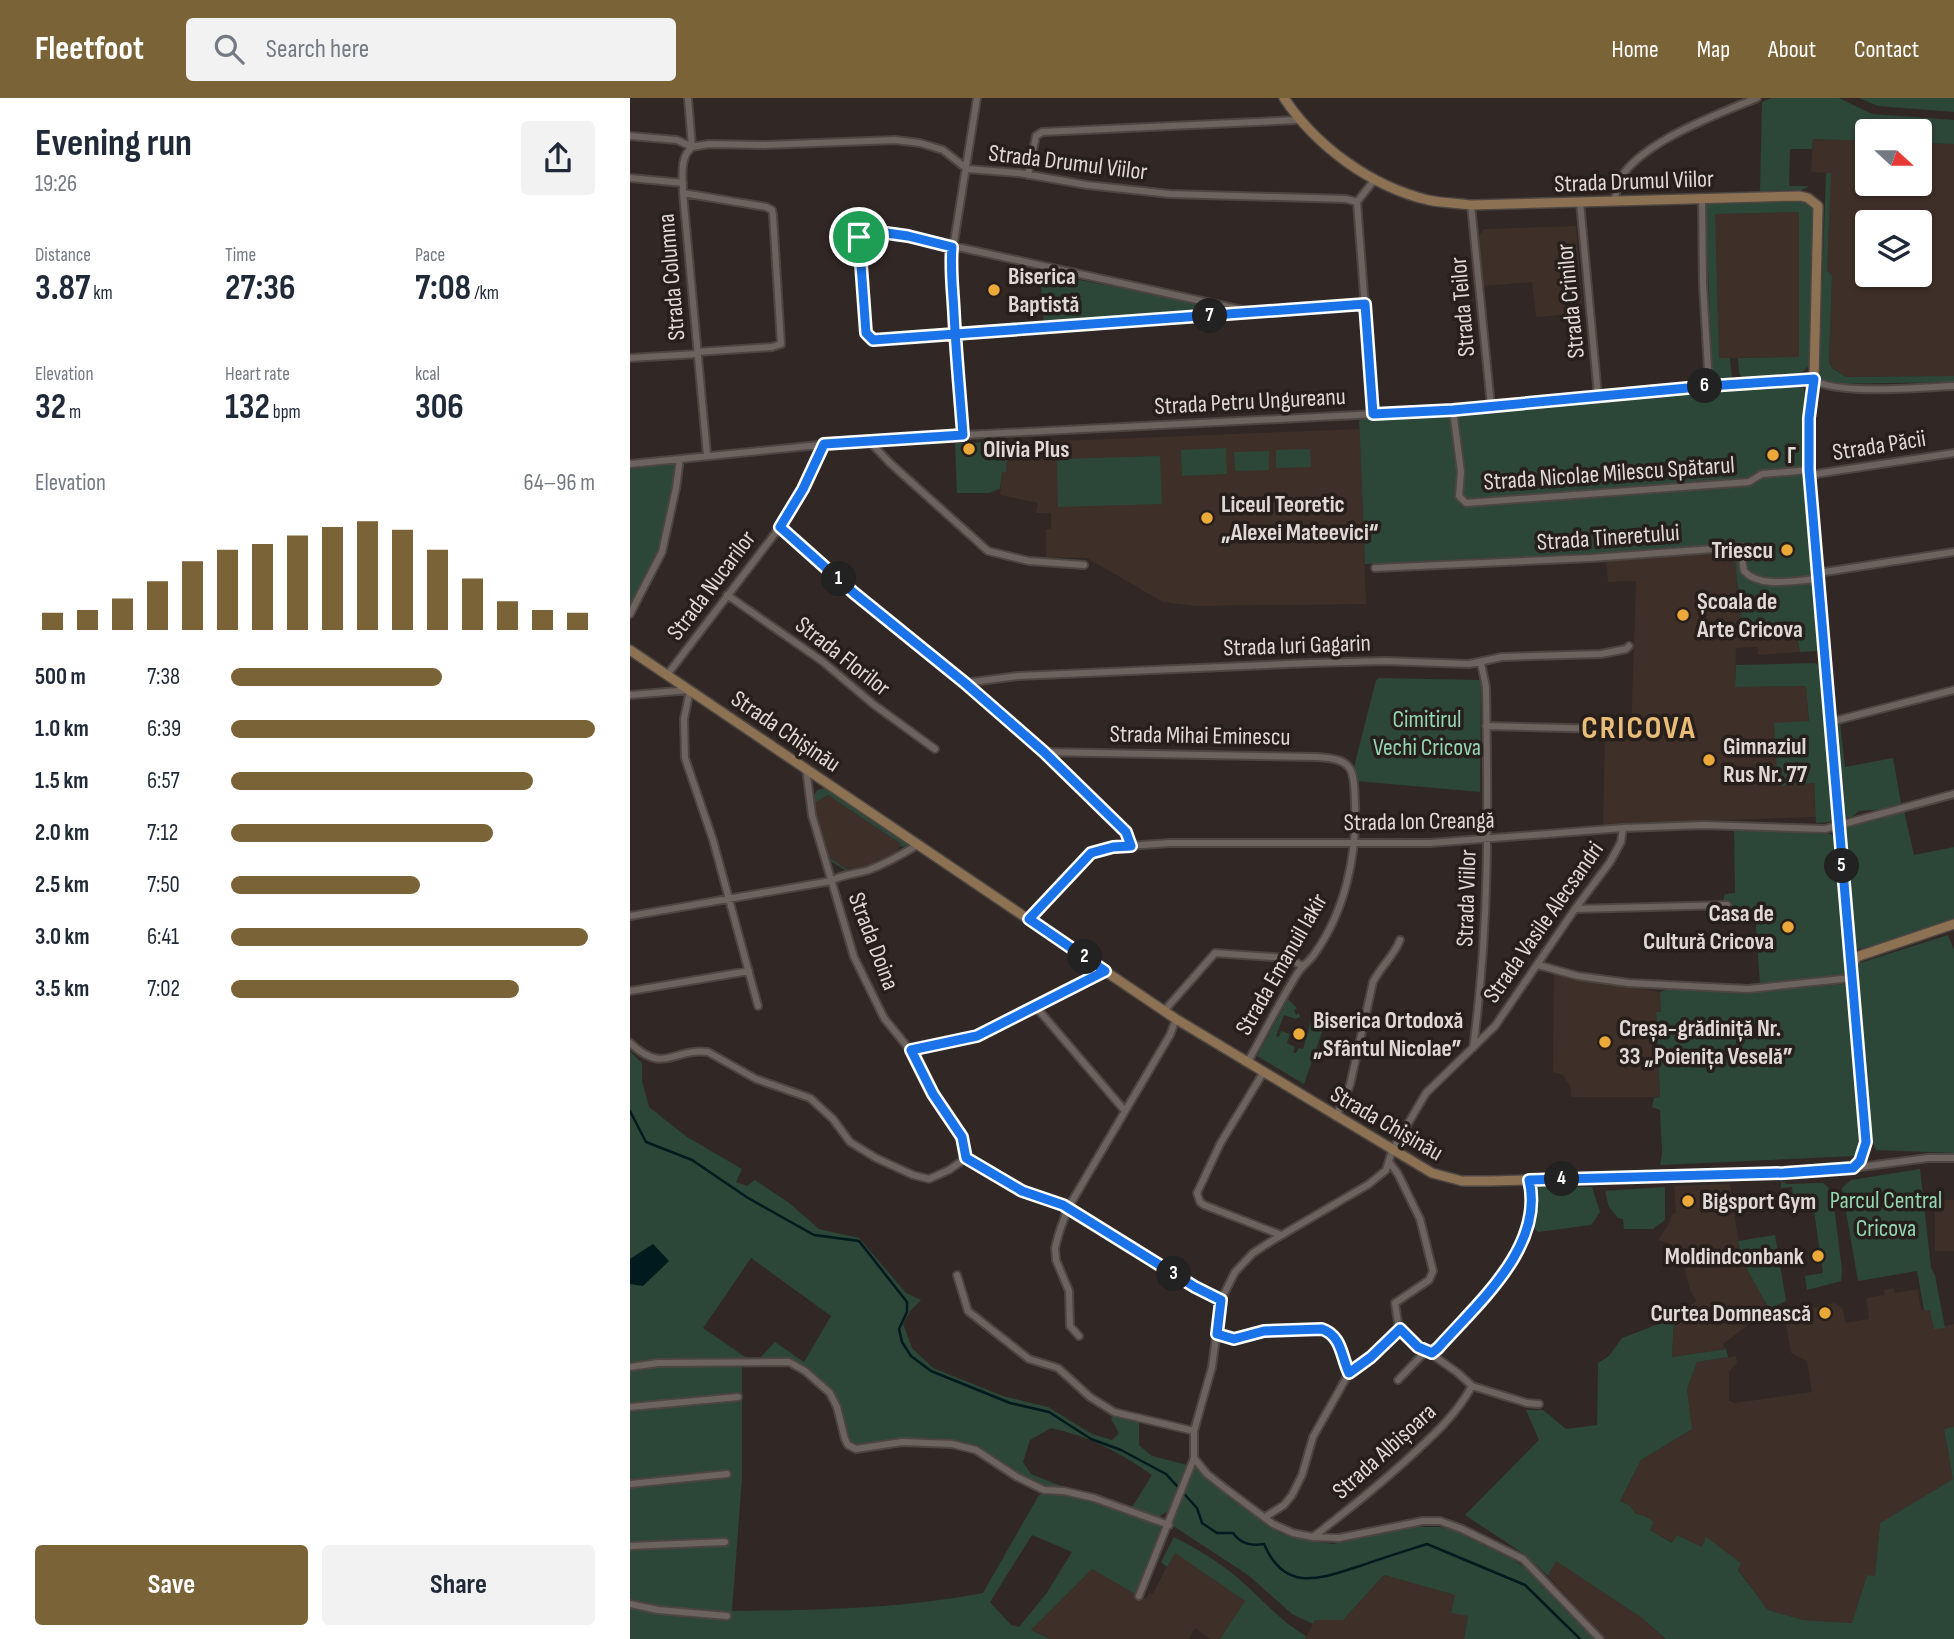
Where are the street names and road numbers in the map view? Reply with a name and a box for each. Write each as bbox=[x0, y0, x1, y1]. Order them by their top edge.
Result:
street label: Strada Drumul Viilor bbox=[987, 138, 1149, 187]
street label: Strada Drumul Viilor bbox=[1554, 164, 1715, 199]
street label: Strada Columna bbox=[652, 212, 691, 342]
street label: Strada Crinilor bbox=[1550, 242, 1591, 360]
street label: Strada Teilor bbox=[1444, 256, 1481, 358]
street label: Strada Petru Ungureanu bbox=[1154, 382, 1346, 421]
street label: Strada Păcii bbox=[1830, 424, 1928, 467]
street label: Strada Nicolae Milescu Spătarul bbox=[1482, 450, 1736, 497]
street label: Strada Tineretului bbox=[1536, 518, 1680, 557]
street label: Strada Nucarilor bbox=[661, 525, 762, 646]
street label: Strada Florilor bbox=[789, 610, 896, 703]
street label: Strada Iuri Gagarin bbox=[1223, 628, 1371, 663]
street label: Strada Chișinău bbox=[726, 684, 846, 778]
street label: Strada Mihai Eminescu bbox=[1109, 719, 1291, 752]
street label: Strada Ion Creangă bbox=[1343, 806, 1495, 837]
street label: Strada Vasile Alecsandri bbox=[1477, 836, 1610, 1009]
street label: Strada Viilor bbox=[1450, 849, 1483, 947]
street label: Strada Doina bbox=[842, 888, 905, 994]
street label: Strada Emanuil Iakir bbox=[1229, 888, 1334, 1040]
street label: Strada Chișinău bbox=[1325, 1080, 1448, 1167]
street label: Strada Albișoara bbox=[1327, 1397, 1442, 1505]

